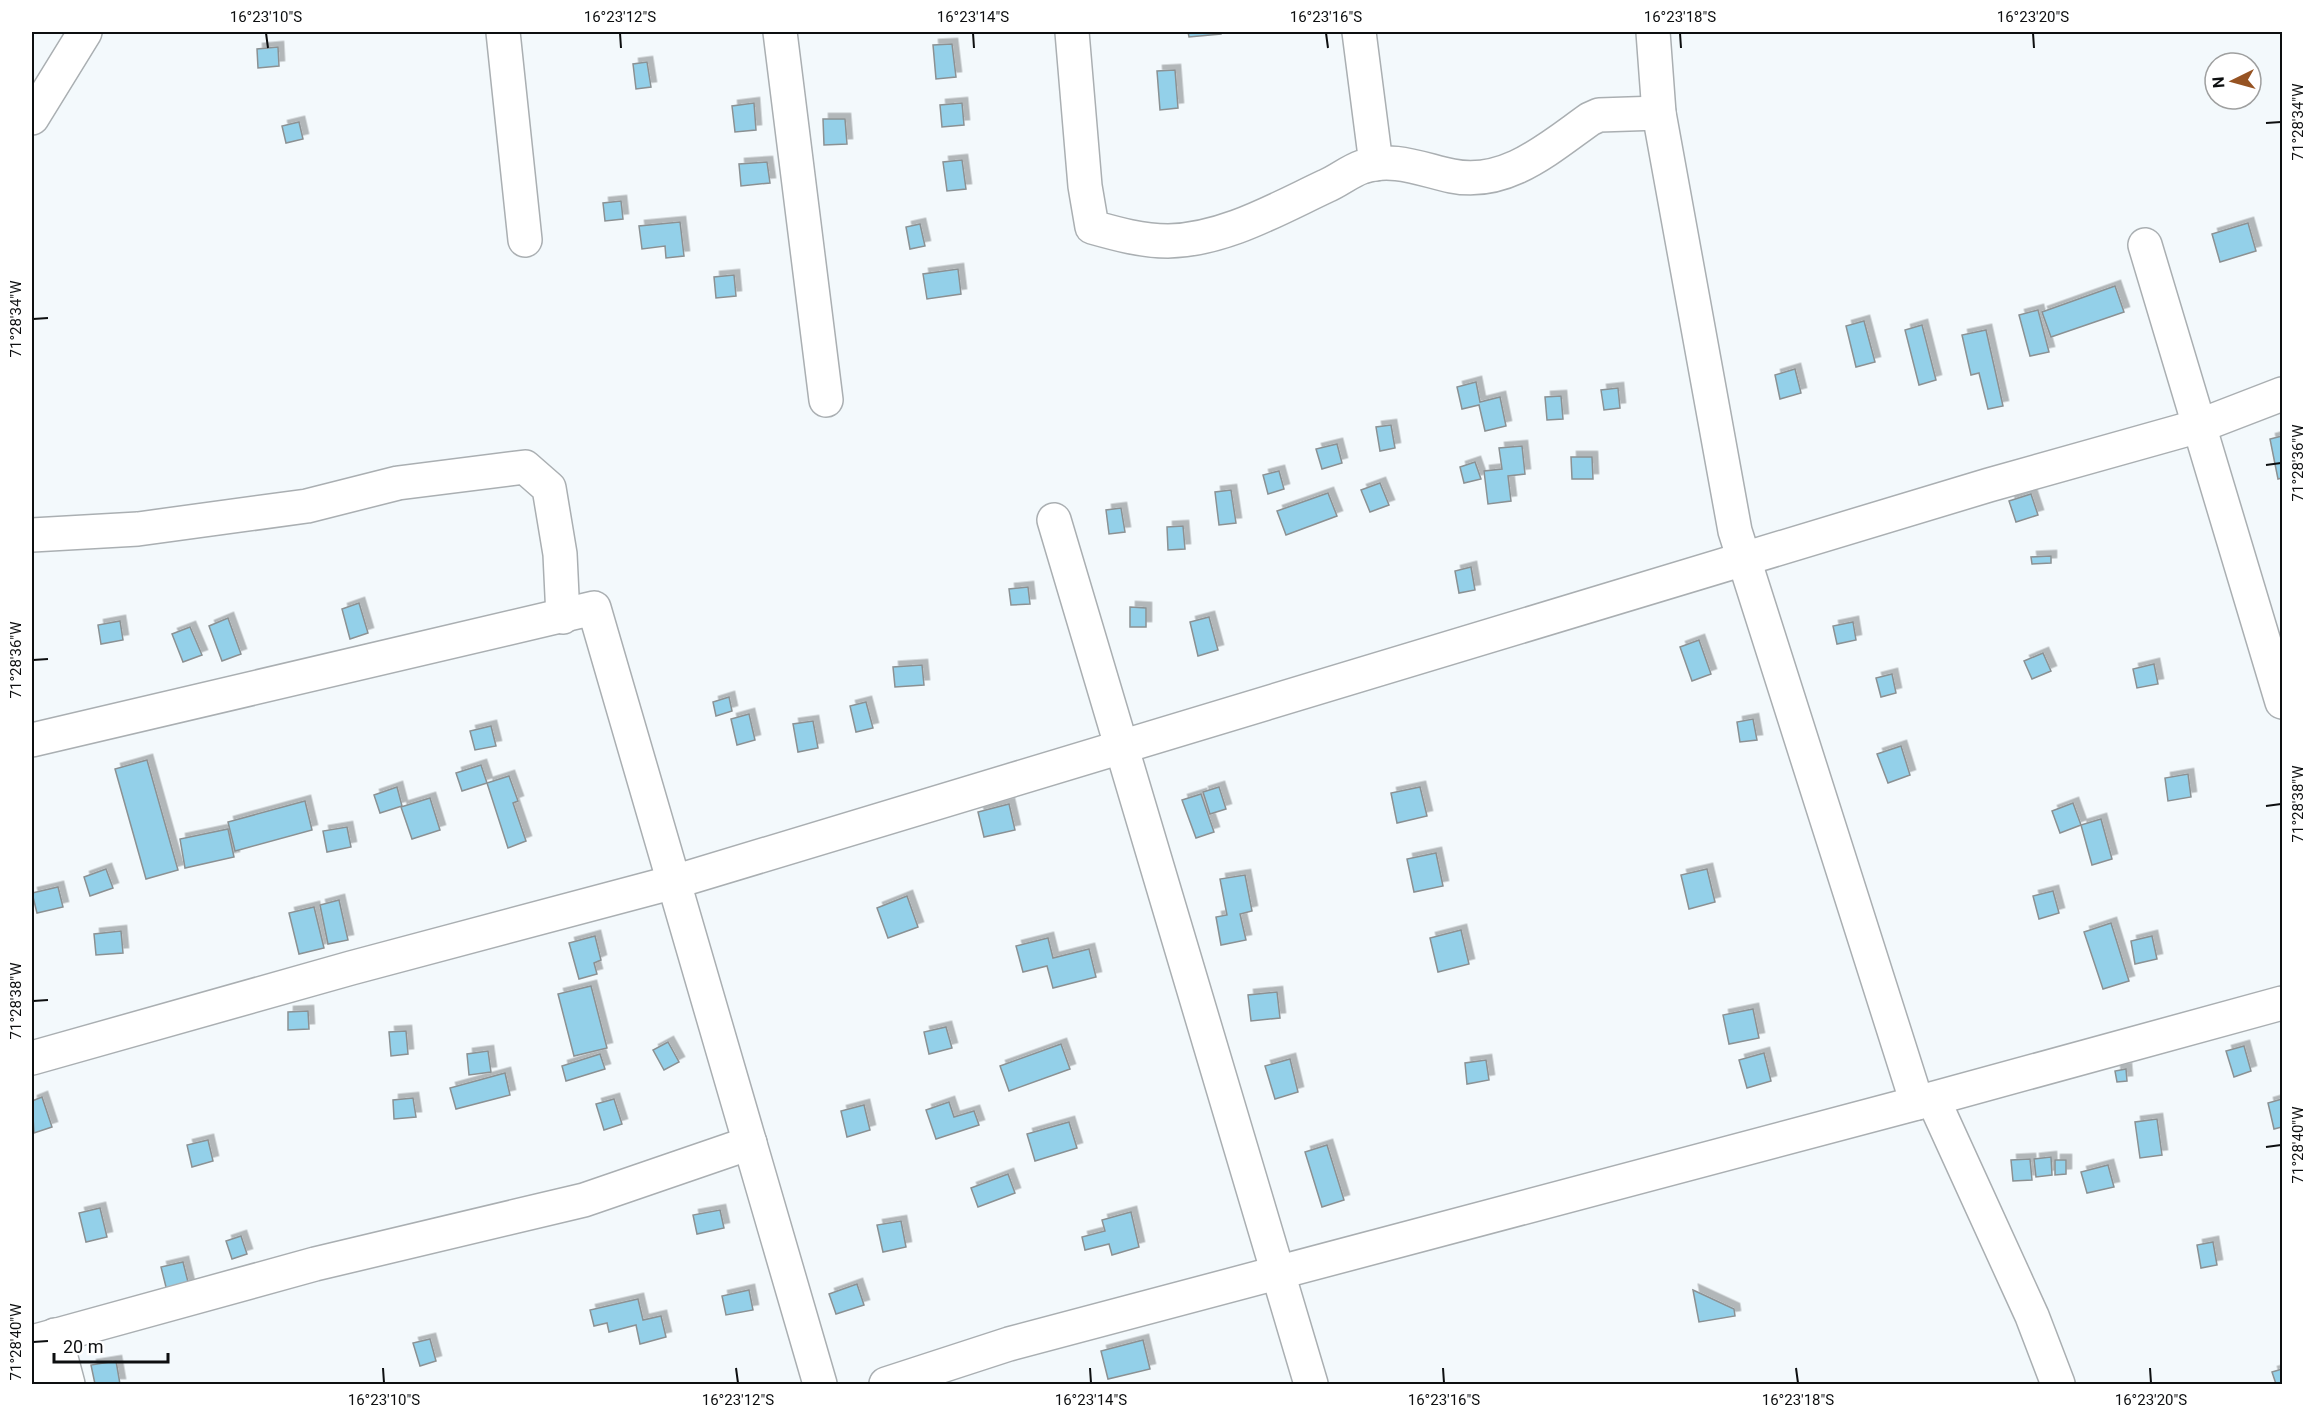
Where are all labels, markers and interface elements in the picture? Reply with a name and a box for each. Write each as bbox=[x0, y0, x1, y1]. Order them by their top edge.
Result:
text: 16°23'10"S bbox=[230, 8, 302, 26]
text: 16°23'12"S bbox=[584, 8, 656, 26]
text: 16°23'14"S bbox=[937, 8, 1009, 26]
text: 16°23'16"S bbox=[1290, 8, 1362, 26]
text: 16°23'18"S bbox=[1644, 8, 1716, 26]
text: 16°23'20"S bbox=[1997, 8, 2069, 26]
north arrow bbox=[2203, 51, 2263, 111]
text: N bbox=[2209, 76, 2229, 89]
text: 71°28'34"W bbox=[2289, 84, 2307, 160]
text: 71°28'34"W bbox=[7, 281, 25, 357]
text: 71°28'36"W bbox=[2289, 425, 2307, 501]
text: 71°28'36"W bbox=[7, 622, 25, 698]
text: 71°28'38"W bbox=[2289, 766, 2307, 842]
text: 71°28'38"W bbox=[7, 963, 25, 1039]
text: 71°28'40"W bbox=[2289, 1107, 2307, 1183]
text: 71°28'40"W bbox=[7, 1304, 25, 1380]
scale bar bbox=[54, 1326, 168, 1364]
text: 20 m bbox=[63, 1336, 103, 1357]
text: 16°23'10"S bbox=[348, 1391, 420, 1409]
text: 16°23'12"S bbox=[702, 1391, 774, 1409]
text: 16°23'14"S bbox=[1055, 1391, 1127, 1409]
text: 16°23'16"S bbox=[1408, 1391, 1480, 1409]
text: 16°23'18"S bbox=[1762, 1391, 1834, 1409]
text: 16°23'20"S bbox=[2115, 1391, 2187, 1409]

